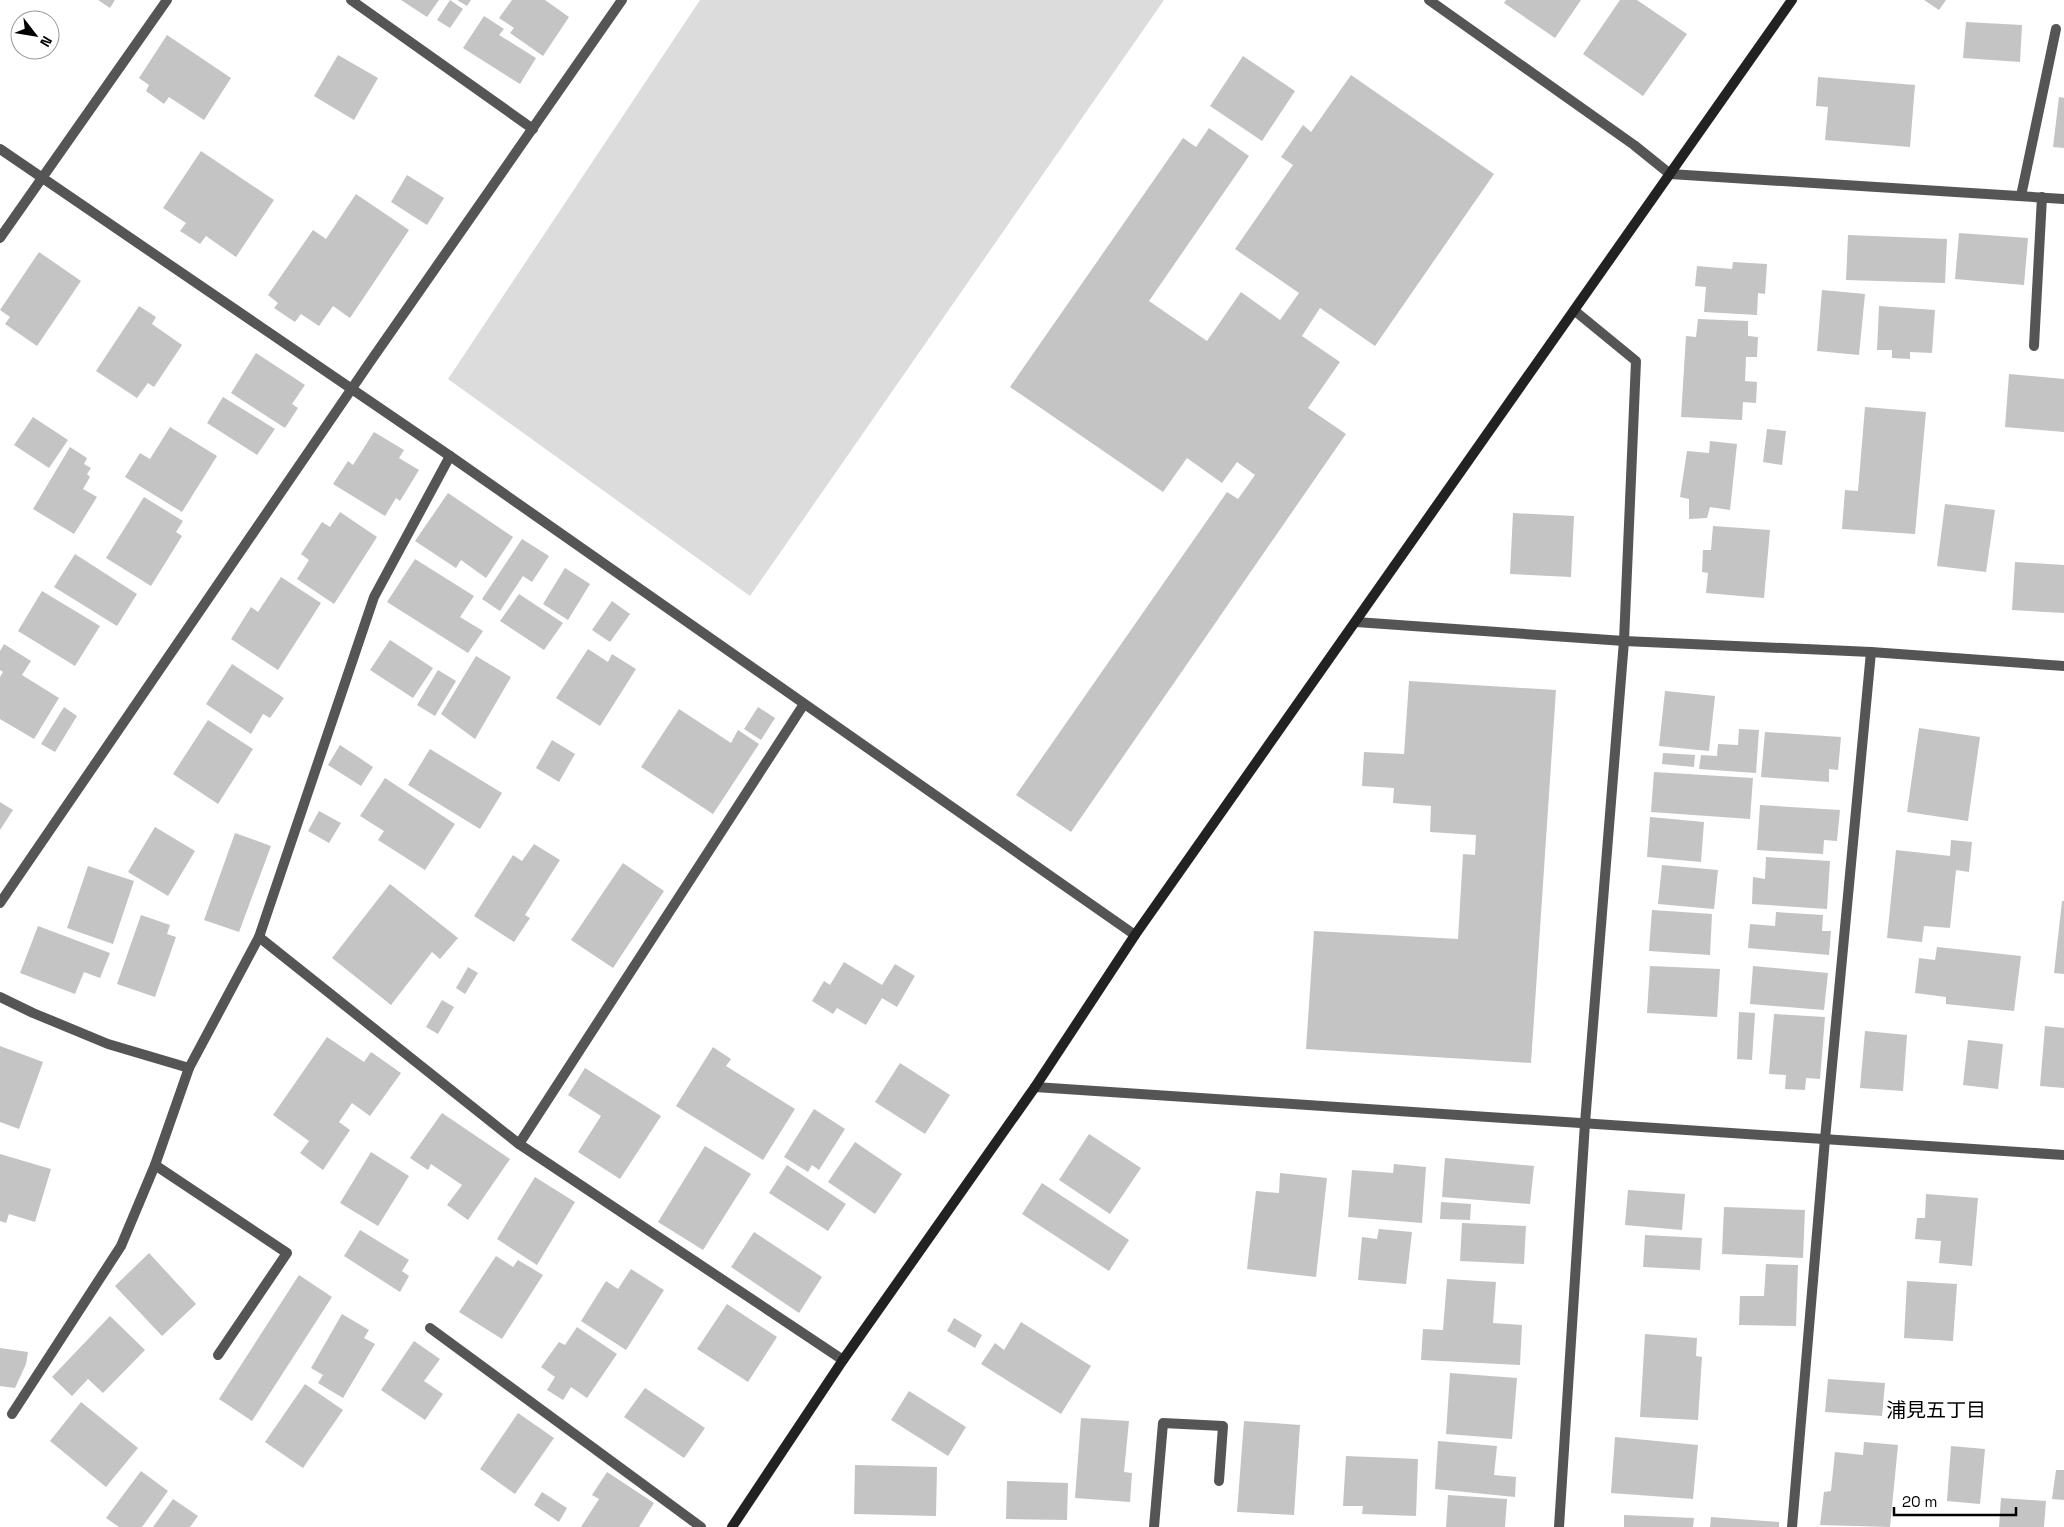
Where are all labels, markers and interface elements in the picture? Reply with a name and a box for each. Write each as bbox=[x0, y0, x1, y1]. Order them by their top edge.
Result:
north arrow bbox=[10, 10, 60, 60]
text: N bbox=[36, 33, 56, 50]
district label: 浦見五丁目 bbox=[1886, 1397, 1986, 1423]
scale bar bbox=[1894, 1484, 2016, 1516]
text: 20 m bbox=[1902, 1492, 1937, 1511]

